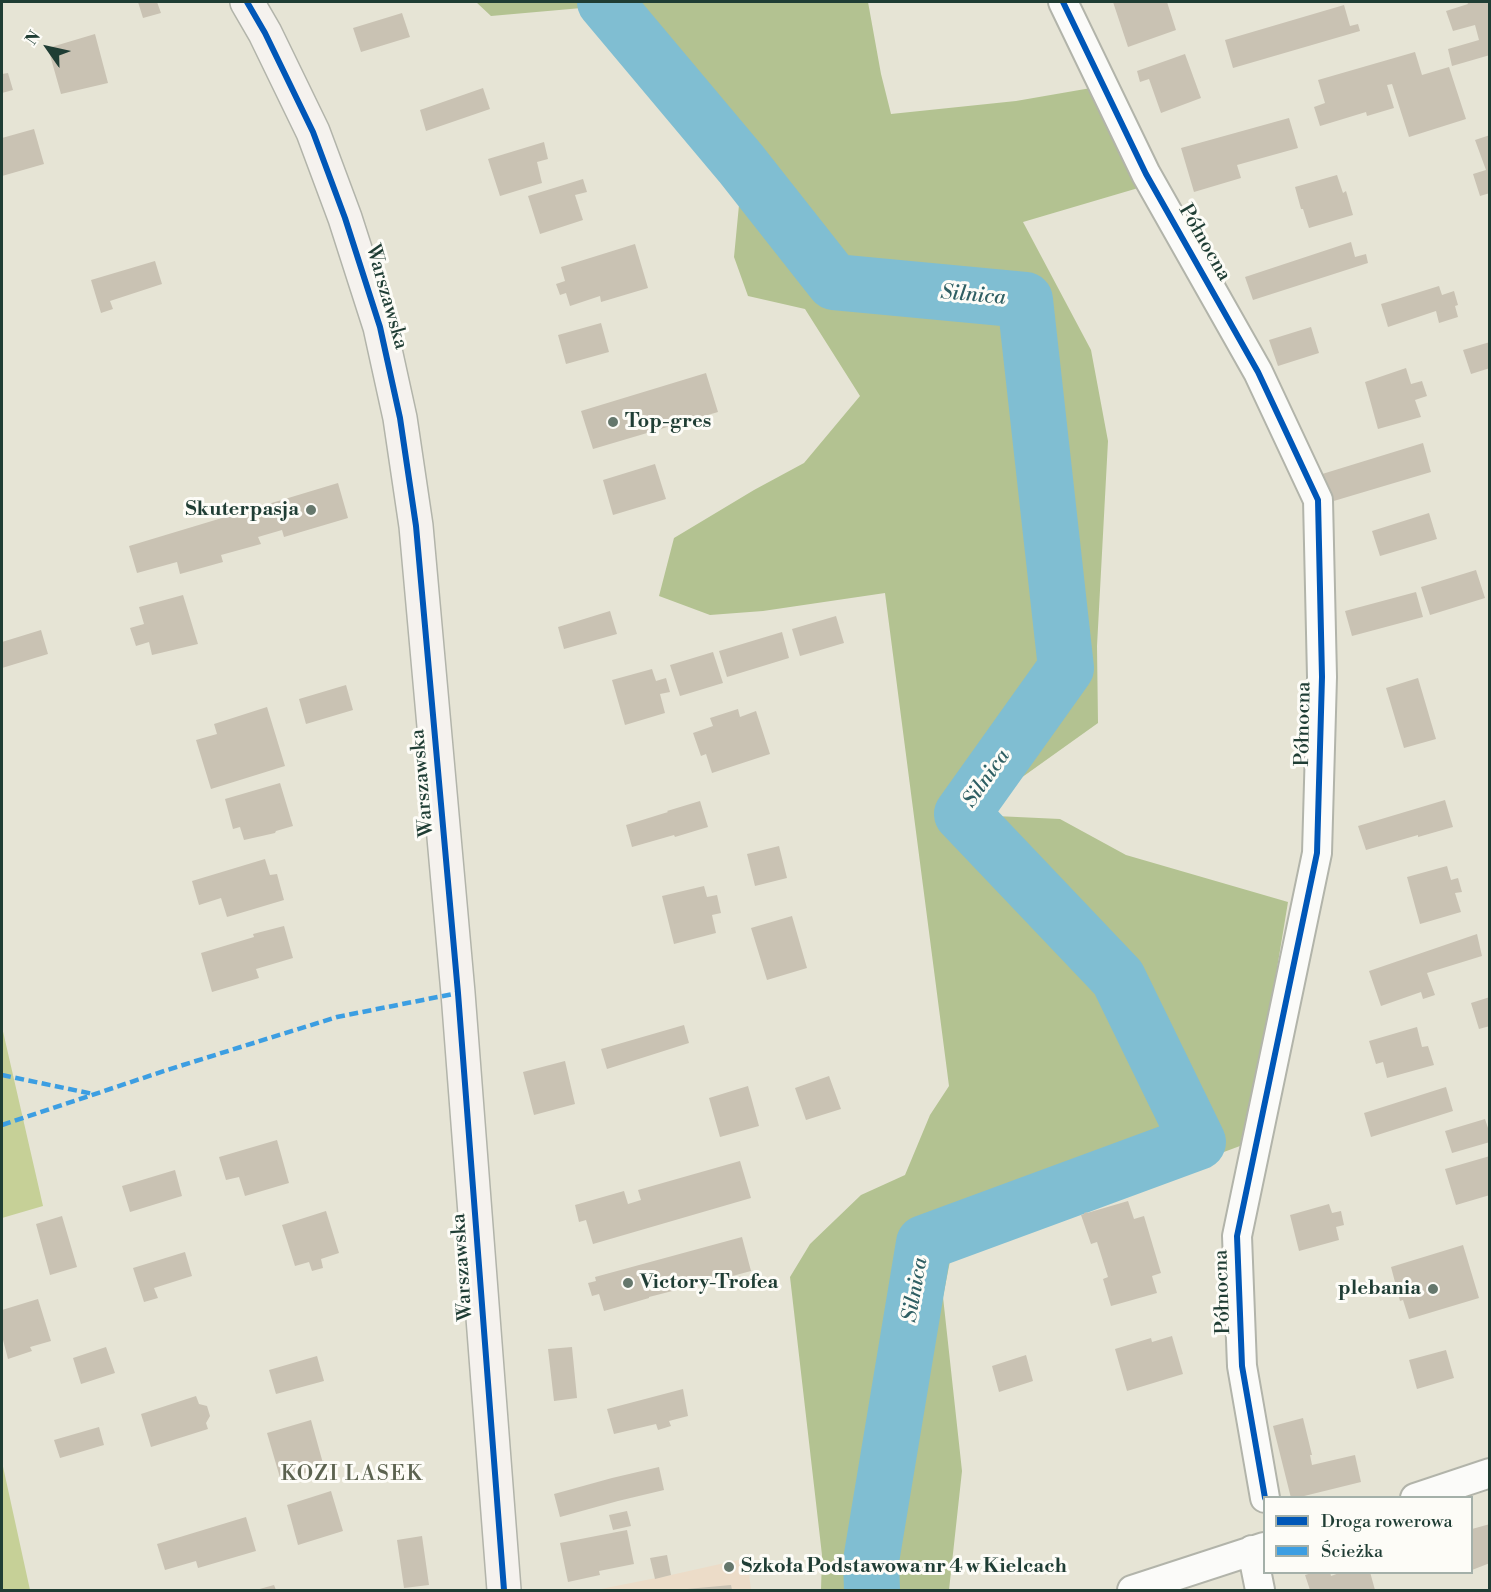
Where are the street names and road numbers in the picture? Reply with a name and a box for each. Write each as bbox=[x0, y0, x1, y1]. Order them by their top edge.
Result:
street label: Północna bbox=[1172, 200, 1236, 286]
street label: Warszawska bbox=[360, 242, 412, 352]
street label: Północna bbox=[1291, 681, 1317, 767]
street label: Warszawska bbox=[406, 728, 440, 838]
street label: Warszawska bbox=[447, 1212, 479, 1322]
street label: Północna bbox=[1210, 1249, 1236, 1335]

